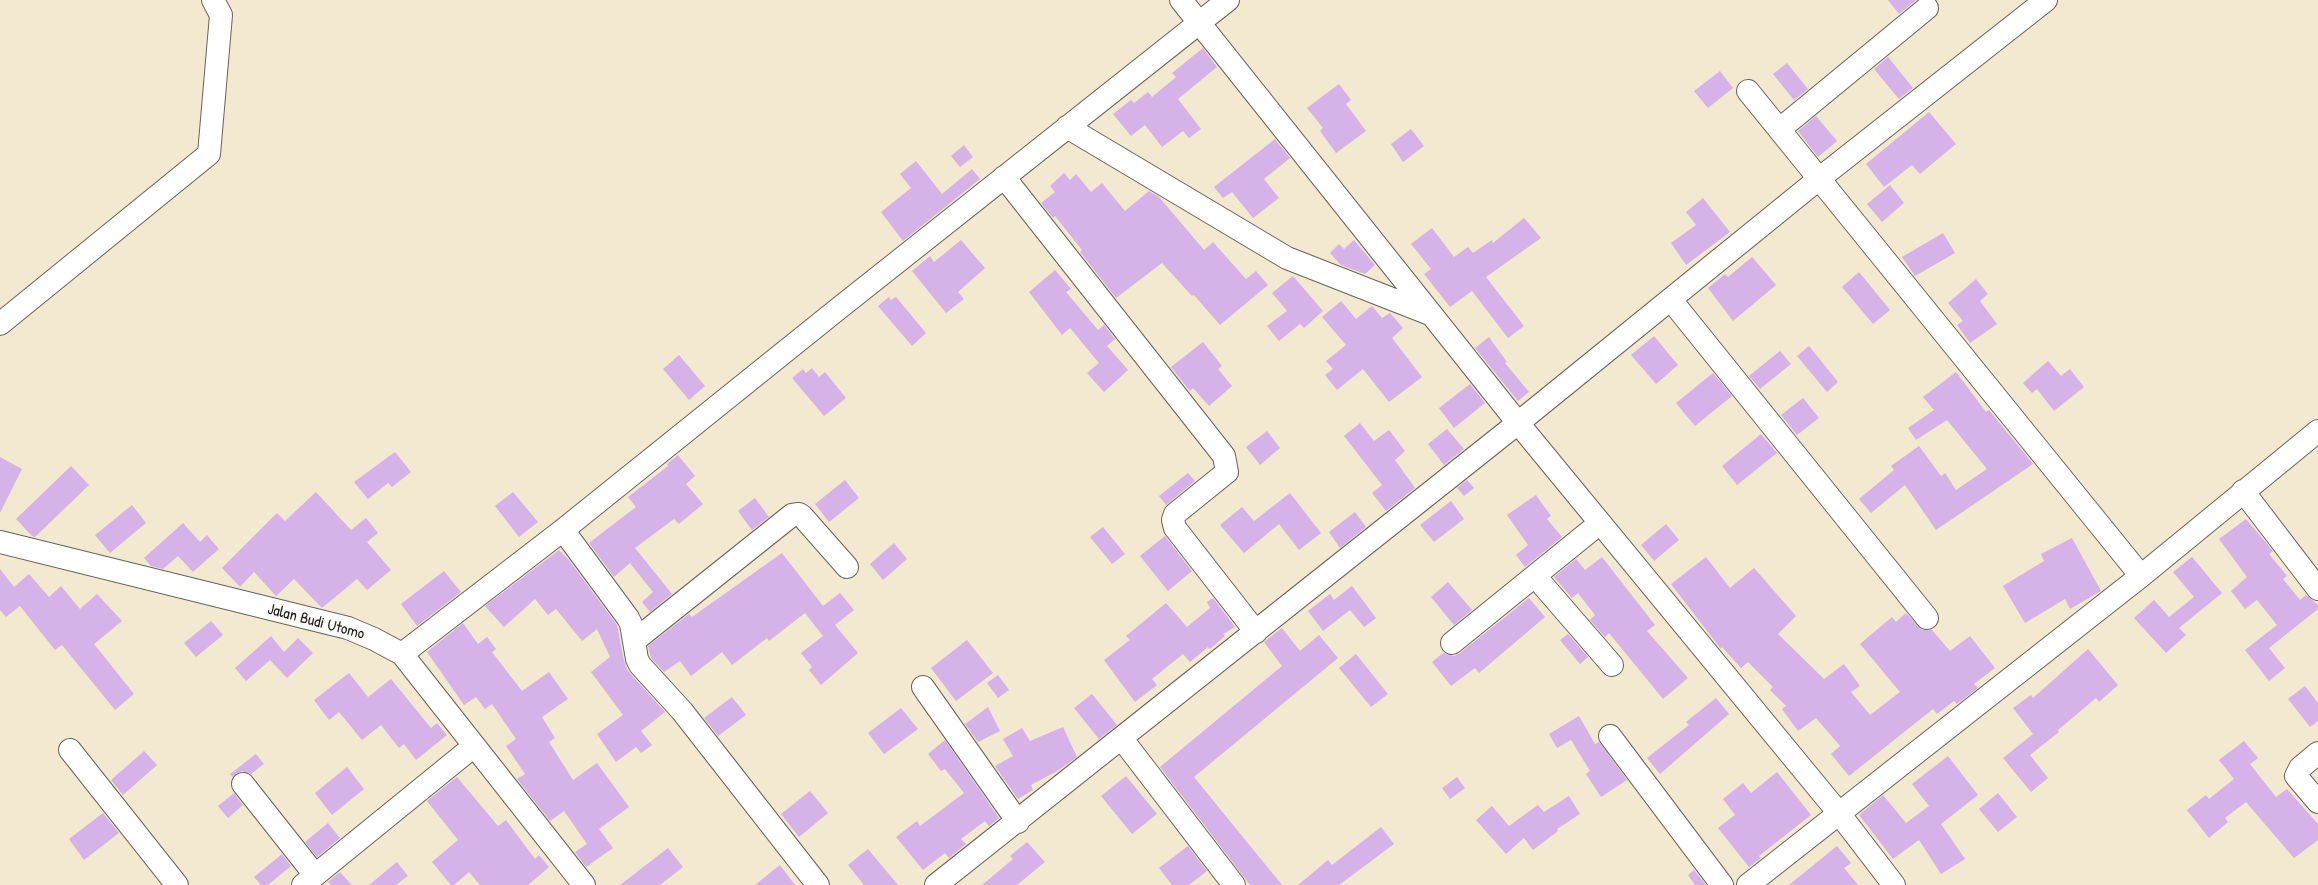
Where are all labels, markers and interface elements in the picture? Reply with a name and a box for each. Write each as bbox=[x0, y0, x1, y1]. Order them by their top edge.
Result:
street label: Jalan Budi Utomo bbox=[265, 600, 367, 644]

